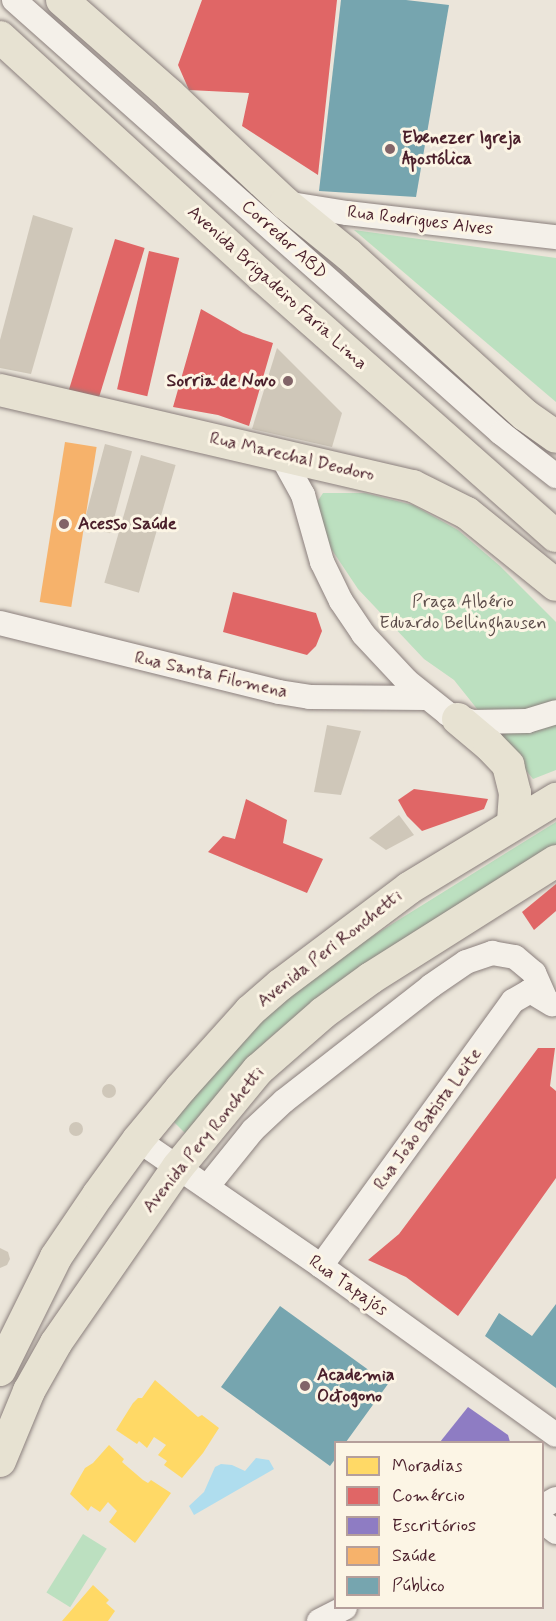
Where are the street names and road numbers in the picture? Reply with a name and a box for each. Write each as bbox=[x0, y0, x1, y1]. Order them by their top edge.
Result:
street label: Corredor ABD bbox=[237, 196, 331, 284]
street label: Rua Rodrigues Alves bbox=[343, 201, 497, 241]
street label: Avenida Brigadeiro Faria Lima bbox=[183, 202, 371, 374]
street label: Rua Marechal Deodoro bbox=[208, 428, 376, 486]
street label: Rua Santa Filomena bbox=[133, 647, 289, 703]
street label: Avenida Peri Ronchetti bbox=[254, 886, 406, 1012]
street label: Rua João Batista Leite bbox=[369, 1043, 487, 1195]
street label: Avenida Pery Ronchetti bbox=[139, 1063, 269, 1217]
street label: Rua Tapajós bbox=[307, 1252, 389, 1320]

